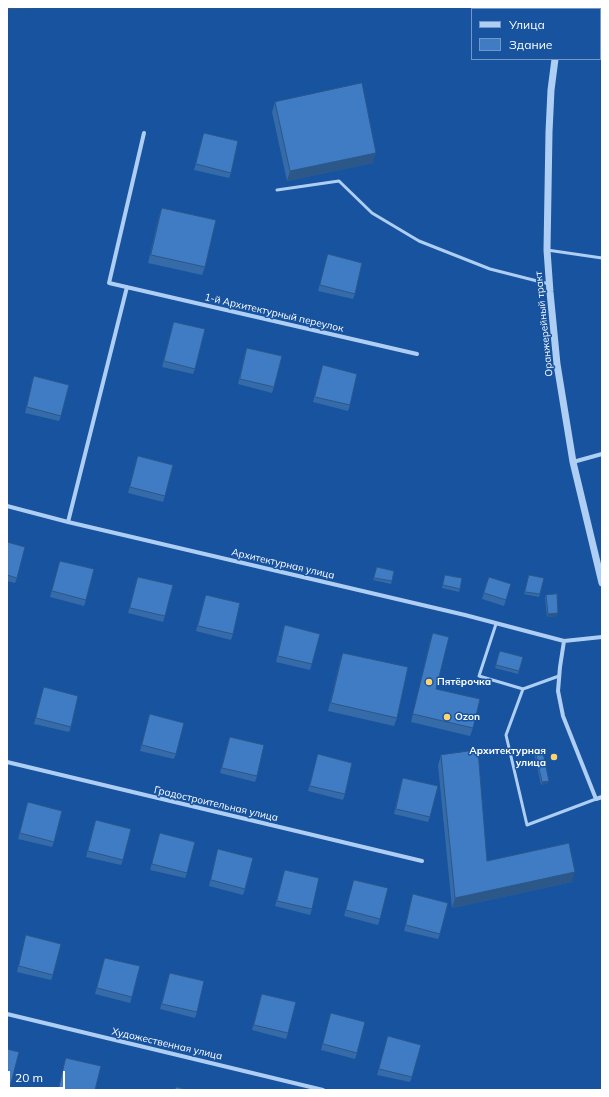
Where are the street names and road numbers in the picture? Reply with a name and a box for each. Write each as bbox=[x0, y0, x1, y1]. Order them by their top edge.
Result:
street label: Оранжерейный тракт bbox=[533, 271, 555, 377]
street label: 1-й Архитектурный переулок bbox=[203, 291, 345, 335]
street label: Архитектурная улица bbox=[230, 546, 336, 582]
street label: Градостроительная улица bbox=[153, 784, 279, 824]
street label: Художественная улица bbox=[111, 1025, 223, 1063]

